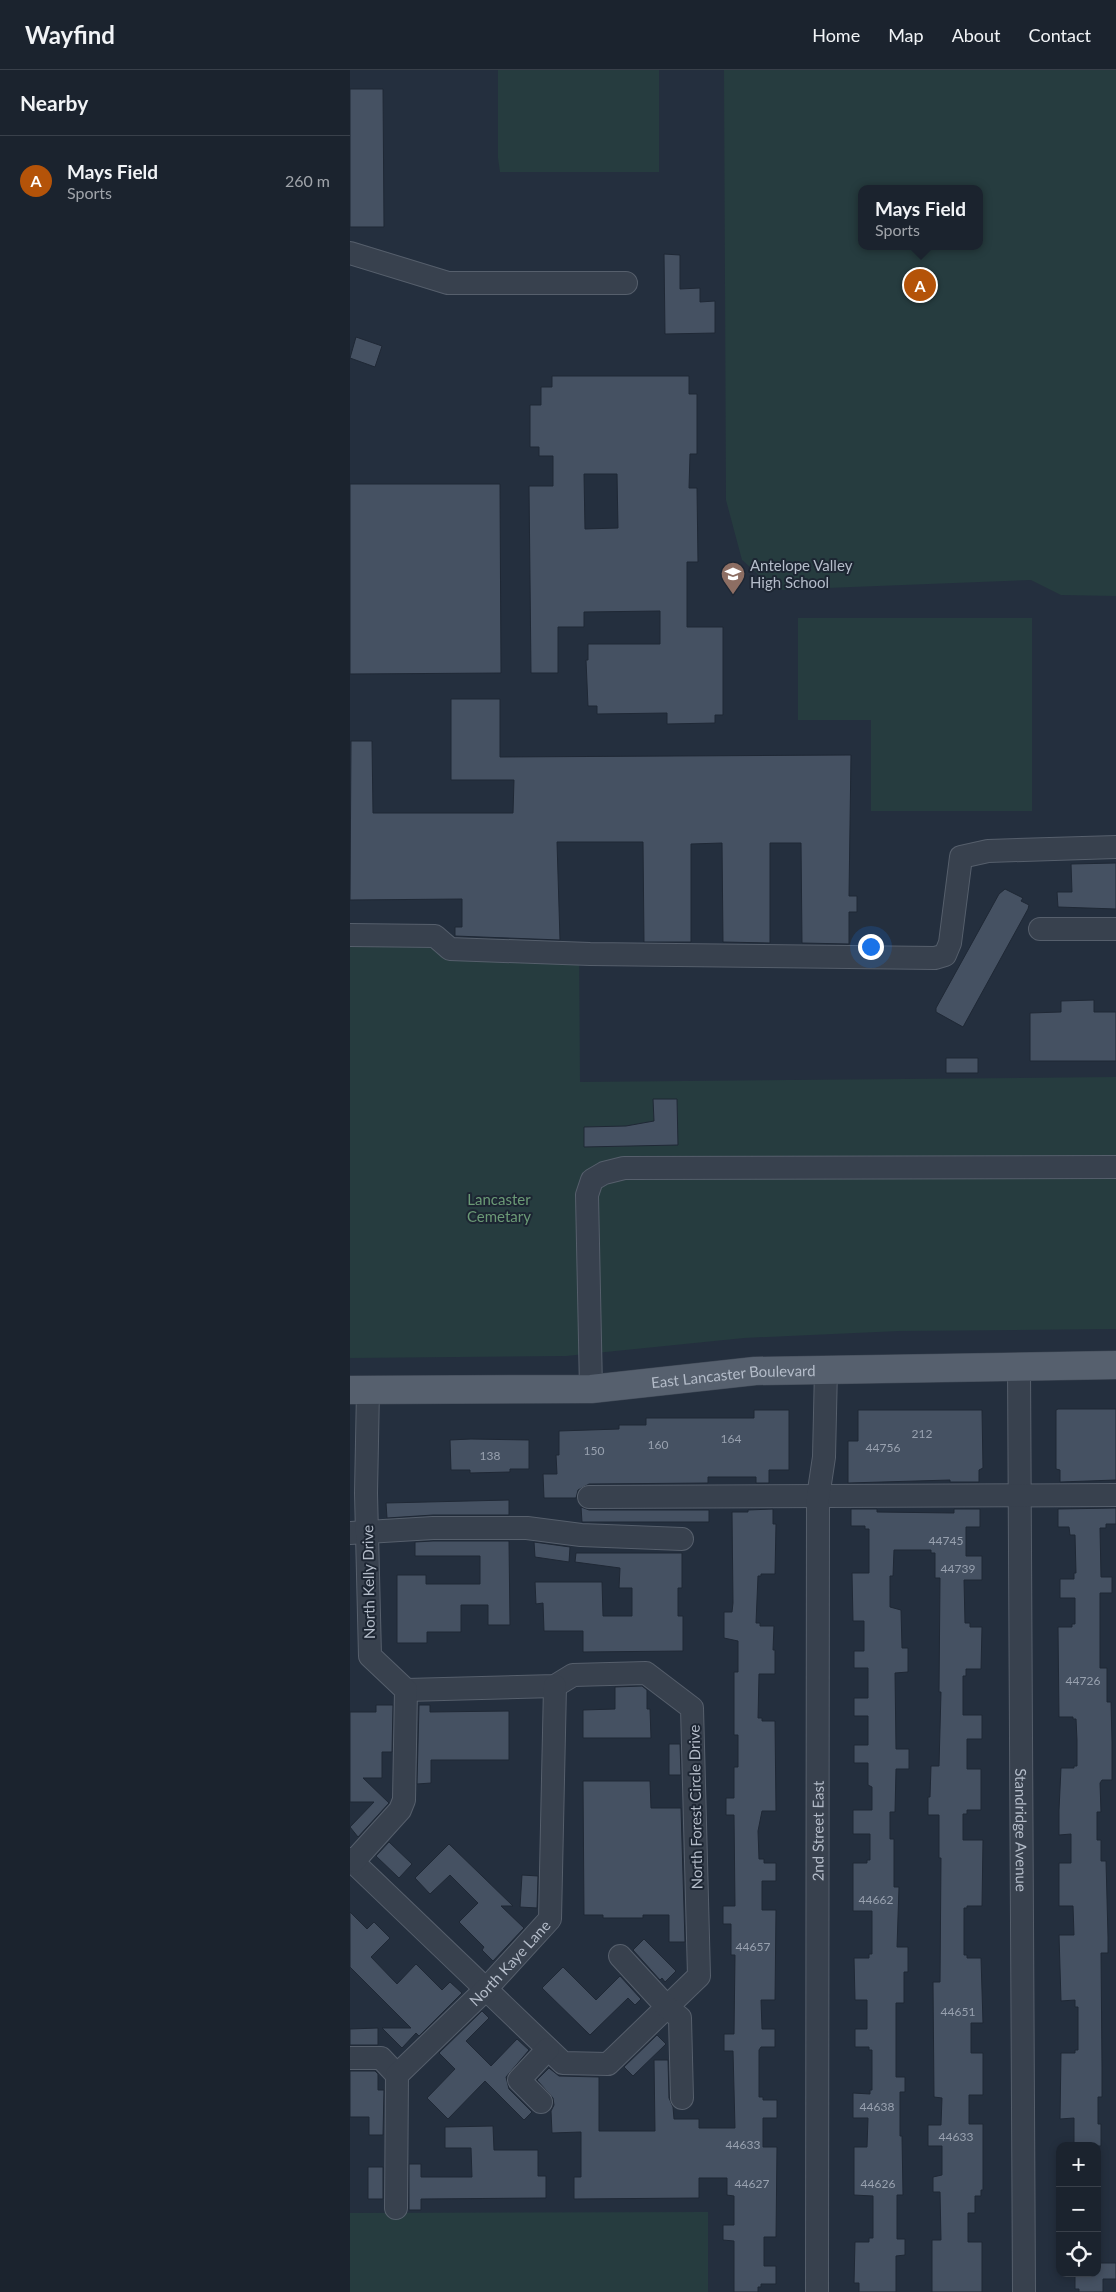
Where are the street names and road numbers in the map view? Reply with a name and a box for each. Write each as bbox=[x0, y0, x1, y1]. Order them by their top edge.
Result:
street label: East Lancaster Boulevard bbox=[650, 1361, 816, 1391]
street label: North Kelly Drive bbox=[358, 1525, 378, 1639]
street label: North Forest Circle Drive bbox=[685, 1724, 705, 1890]
street label: Standridge Avenue bbox=[1012, 1768, 1031, 1892]
street label: 2nd Street East bbox=[809, 1780, 827, 1881]
street label: North Kaye Lane bbox=[465, 1916, 554, 2009]

